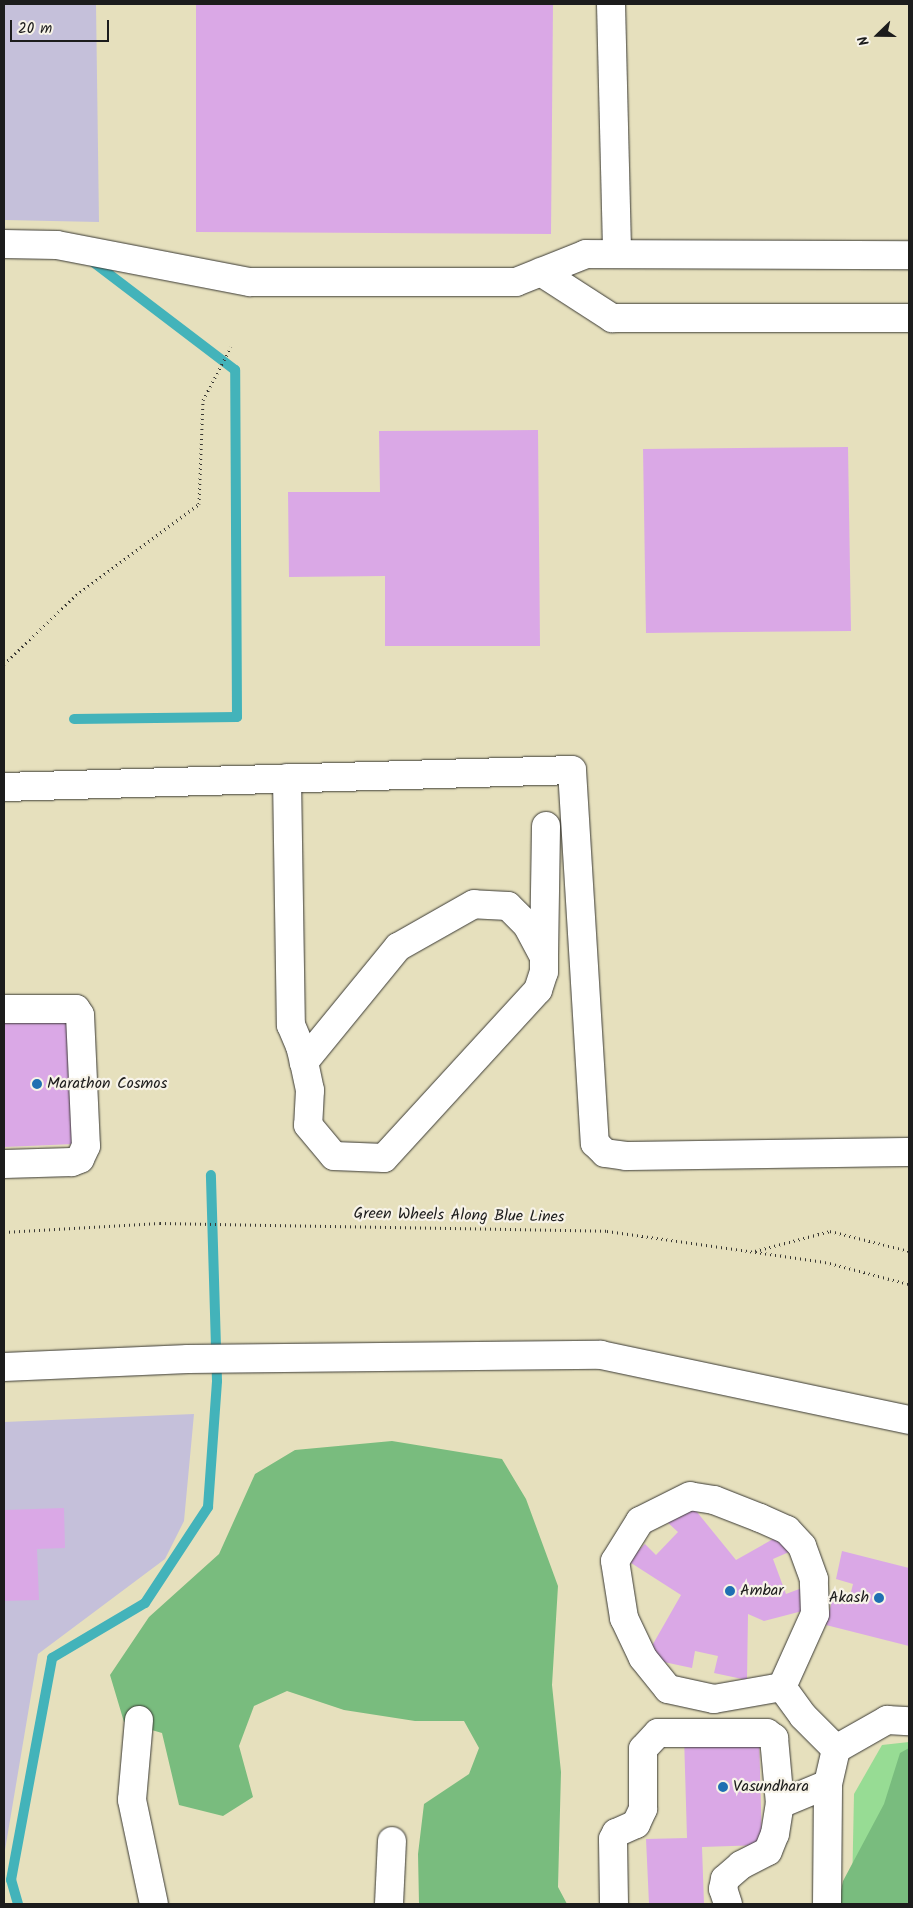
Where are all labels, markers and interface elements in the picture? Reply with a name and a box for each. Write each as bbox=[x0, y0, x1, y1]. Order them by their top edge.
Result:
scale bar bbox=[12, 10, 111, 42]
north arrow bbox=[853, 10, 903, 60]
text: 20 m bbox=[18, 17, 52, 41]
text: N bbox=[852, 32, 876, 49]
place label: Marathon Cosmos bbox=[47, 1074, 167, 1094]
marker: Marathon Cosmos bbox=[31, 1078, 43, 1090]
street label: Green Wheels Along Blue Lines bbox=[353, 1205, 565, 1227]
place label: Ambar bbox=[740, 1581, 784, 1601]
marker: Ambar bbox=[724, 1585, 736, 1597]
place label: Akash bbox=[829, 1588, 869, 1608]
marker: Akash bbox=[873, 1592, 885, 1604]
place label: Vasundhara bbox=[733, 1777, 809, 1797]
marker: Vasundhara bbox=[717, 1781, 729, 1793]

